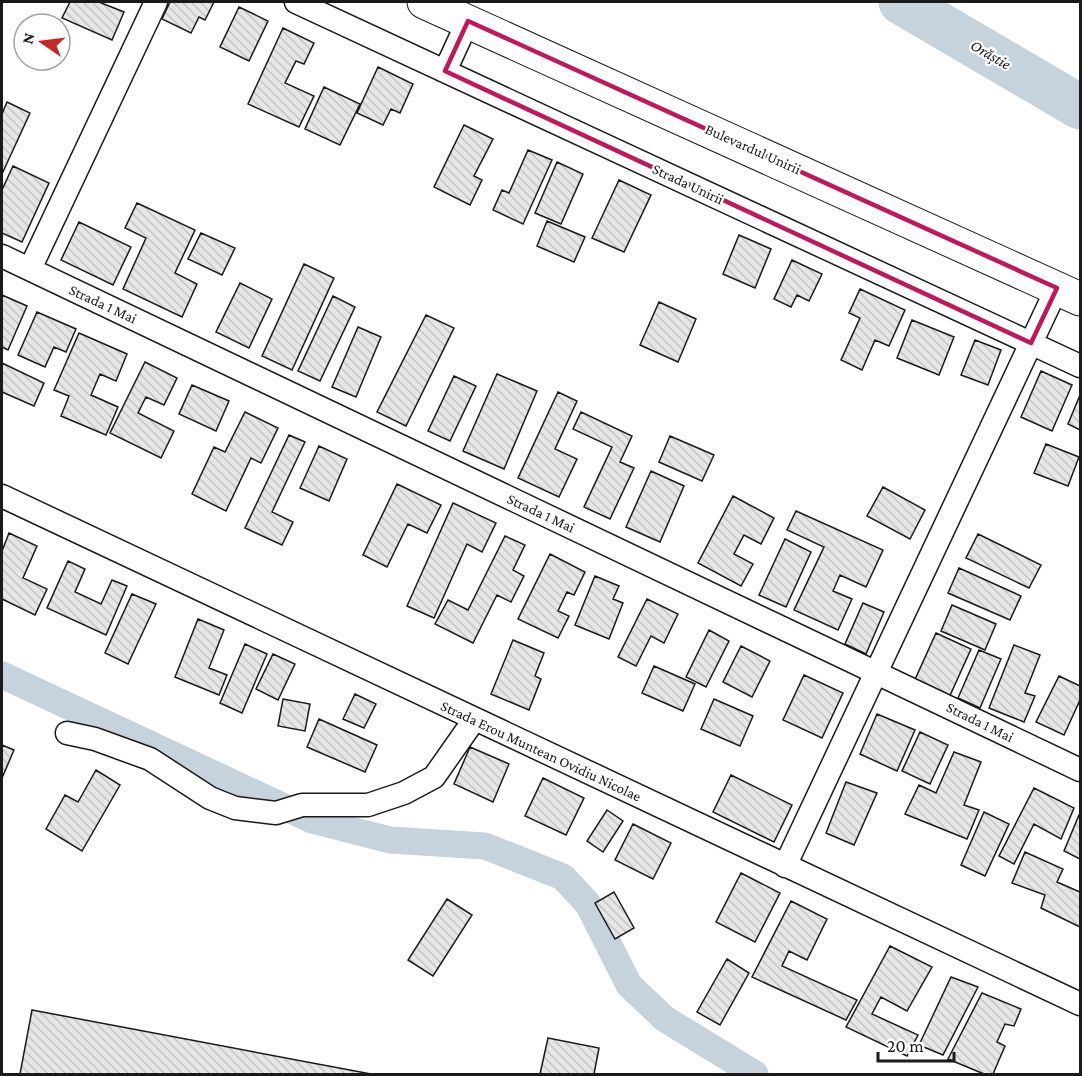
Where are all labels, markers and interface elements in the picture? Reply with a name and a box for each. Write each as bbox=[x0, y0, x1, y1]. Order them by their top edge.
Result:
north arrow bbox=[12, 12, 72, 72]
text: N bbox=[18, 31, 38, 46]
water label: Orăștie bbox=[967, 36, 1014, 74]
street label: Bulevardul Unirii bbox=[703, 121, 803, 177]
street label: Strada Unirii bbox=[650, 161, 726, 207]
street label: Strada 1 Mai bbox=[67, 281, 139, 327]
street label: Strada 1 Mai bbox=[505, 490, 577, 536]
street label: Strada Erou Muntean Ovidiu Nicolae bbox=[438, 697, 644, 805]
street label: Strada 1 Mai bbox=[944, 699, 1016, 745]
scale bar bbox=[878, 1025, 954, 1063]
text: 20 m bbox=[887, 1036, 924, 1056]

